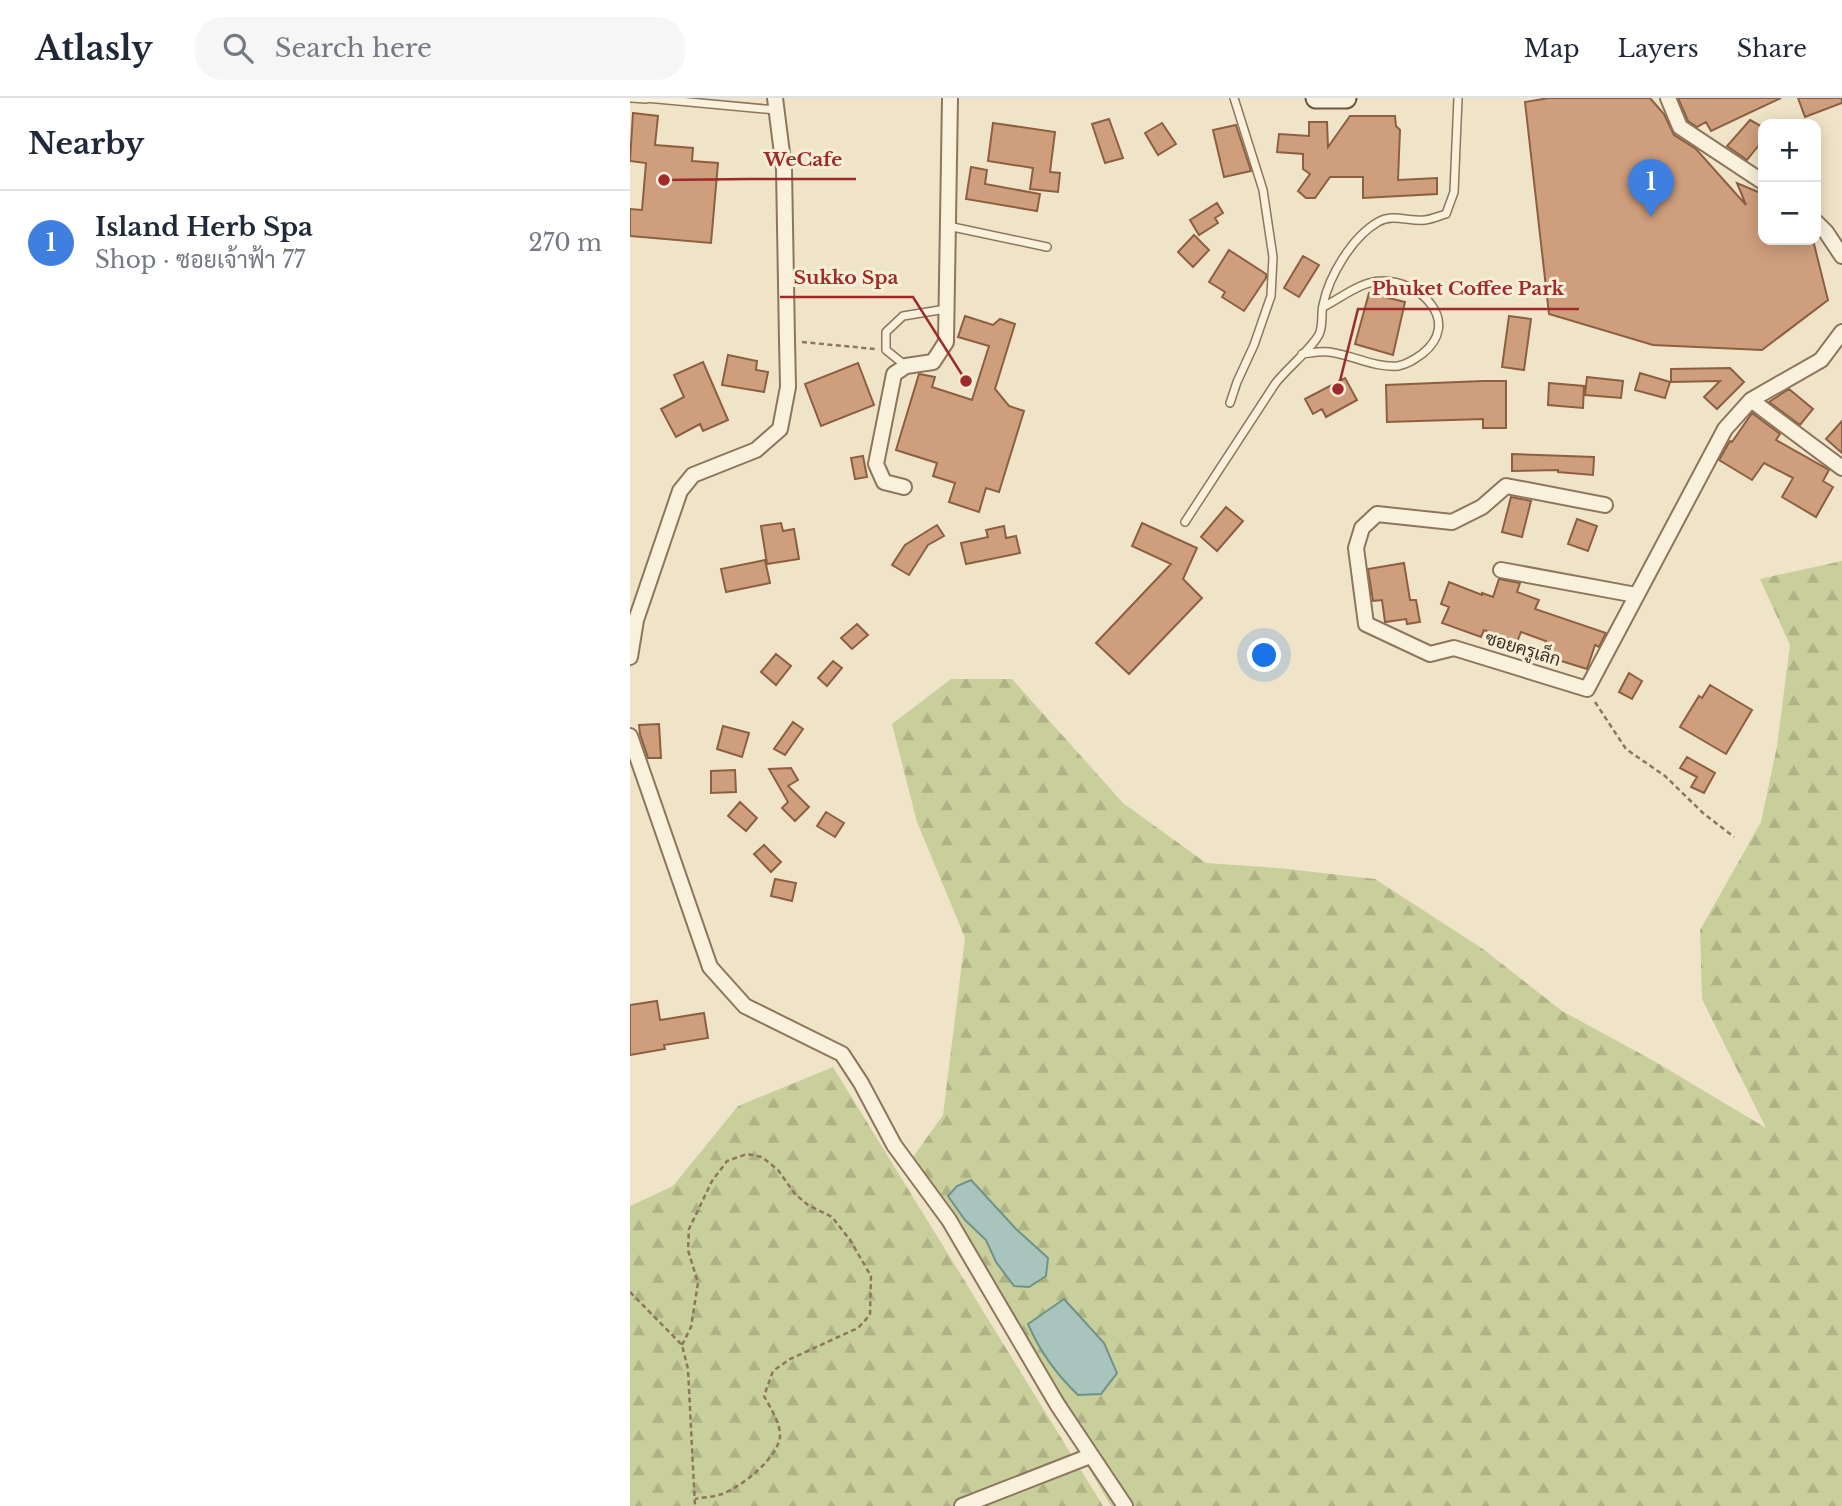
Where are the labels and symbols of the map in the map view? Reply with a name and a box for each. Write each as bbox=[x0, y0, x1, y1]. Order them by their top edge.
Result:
callout: WeCafe bbox=[750, 139, 856, 179]
text: WeCafe bbox=[763, 148, 842, 171]
pin: 1 bbox=[1628, 159, 1674, 217]
callout: Sukko Spa bbox=[780, 257, 913, 297]
text: Sukko Spa bbox=[794, 266, 899, 289]
callout: Phuket Coffee Park bbox=[1358, 269, 1579, 309]
text: Phuket Coffee Park bbox=[1372, 277, 1565, 300]
street label: ซอยครูเล็ก bbox=[1482, 624, 1564, 673]
your location bbox=[1247, 638, 1281, 672]

